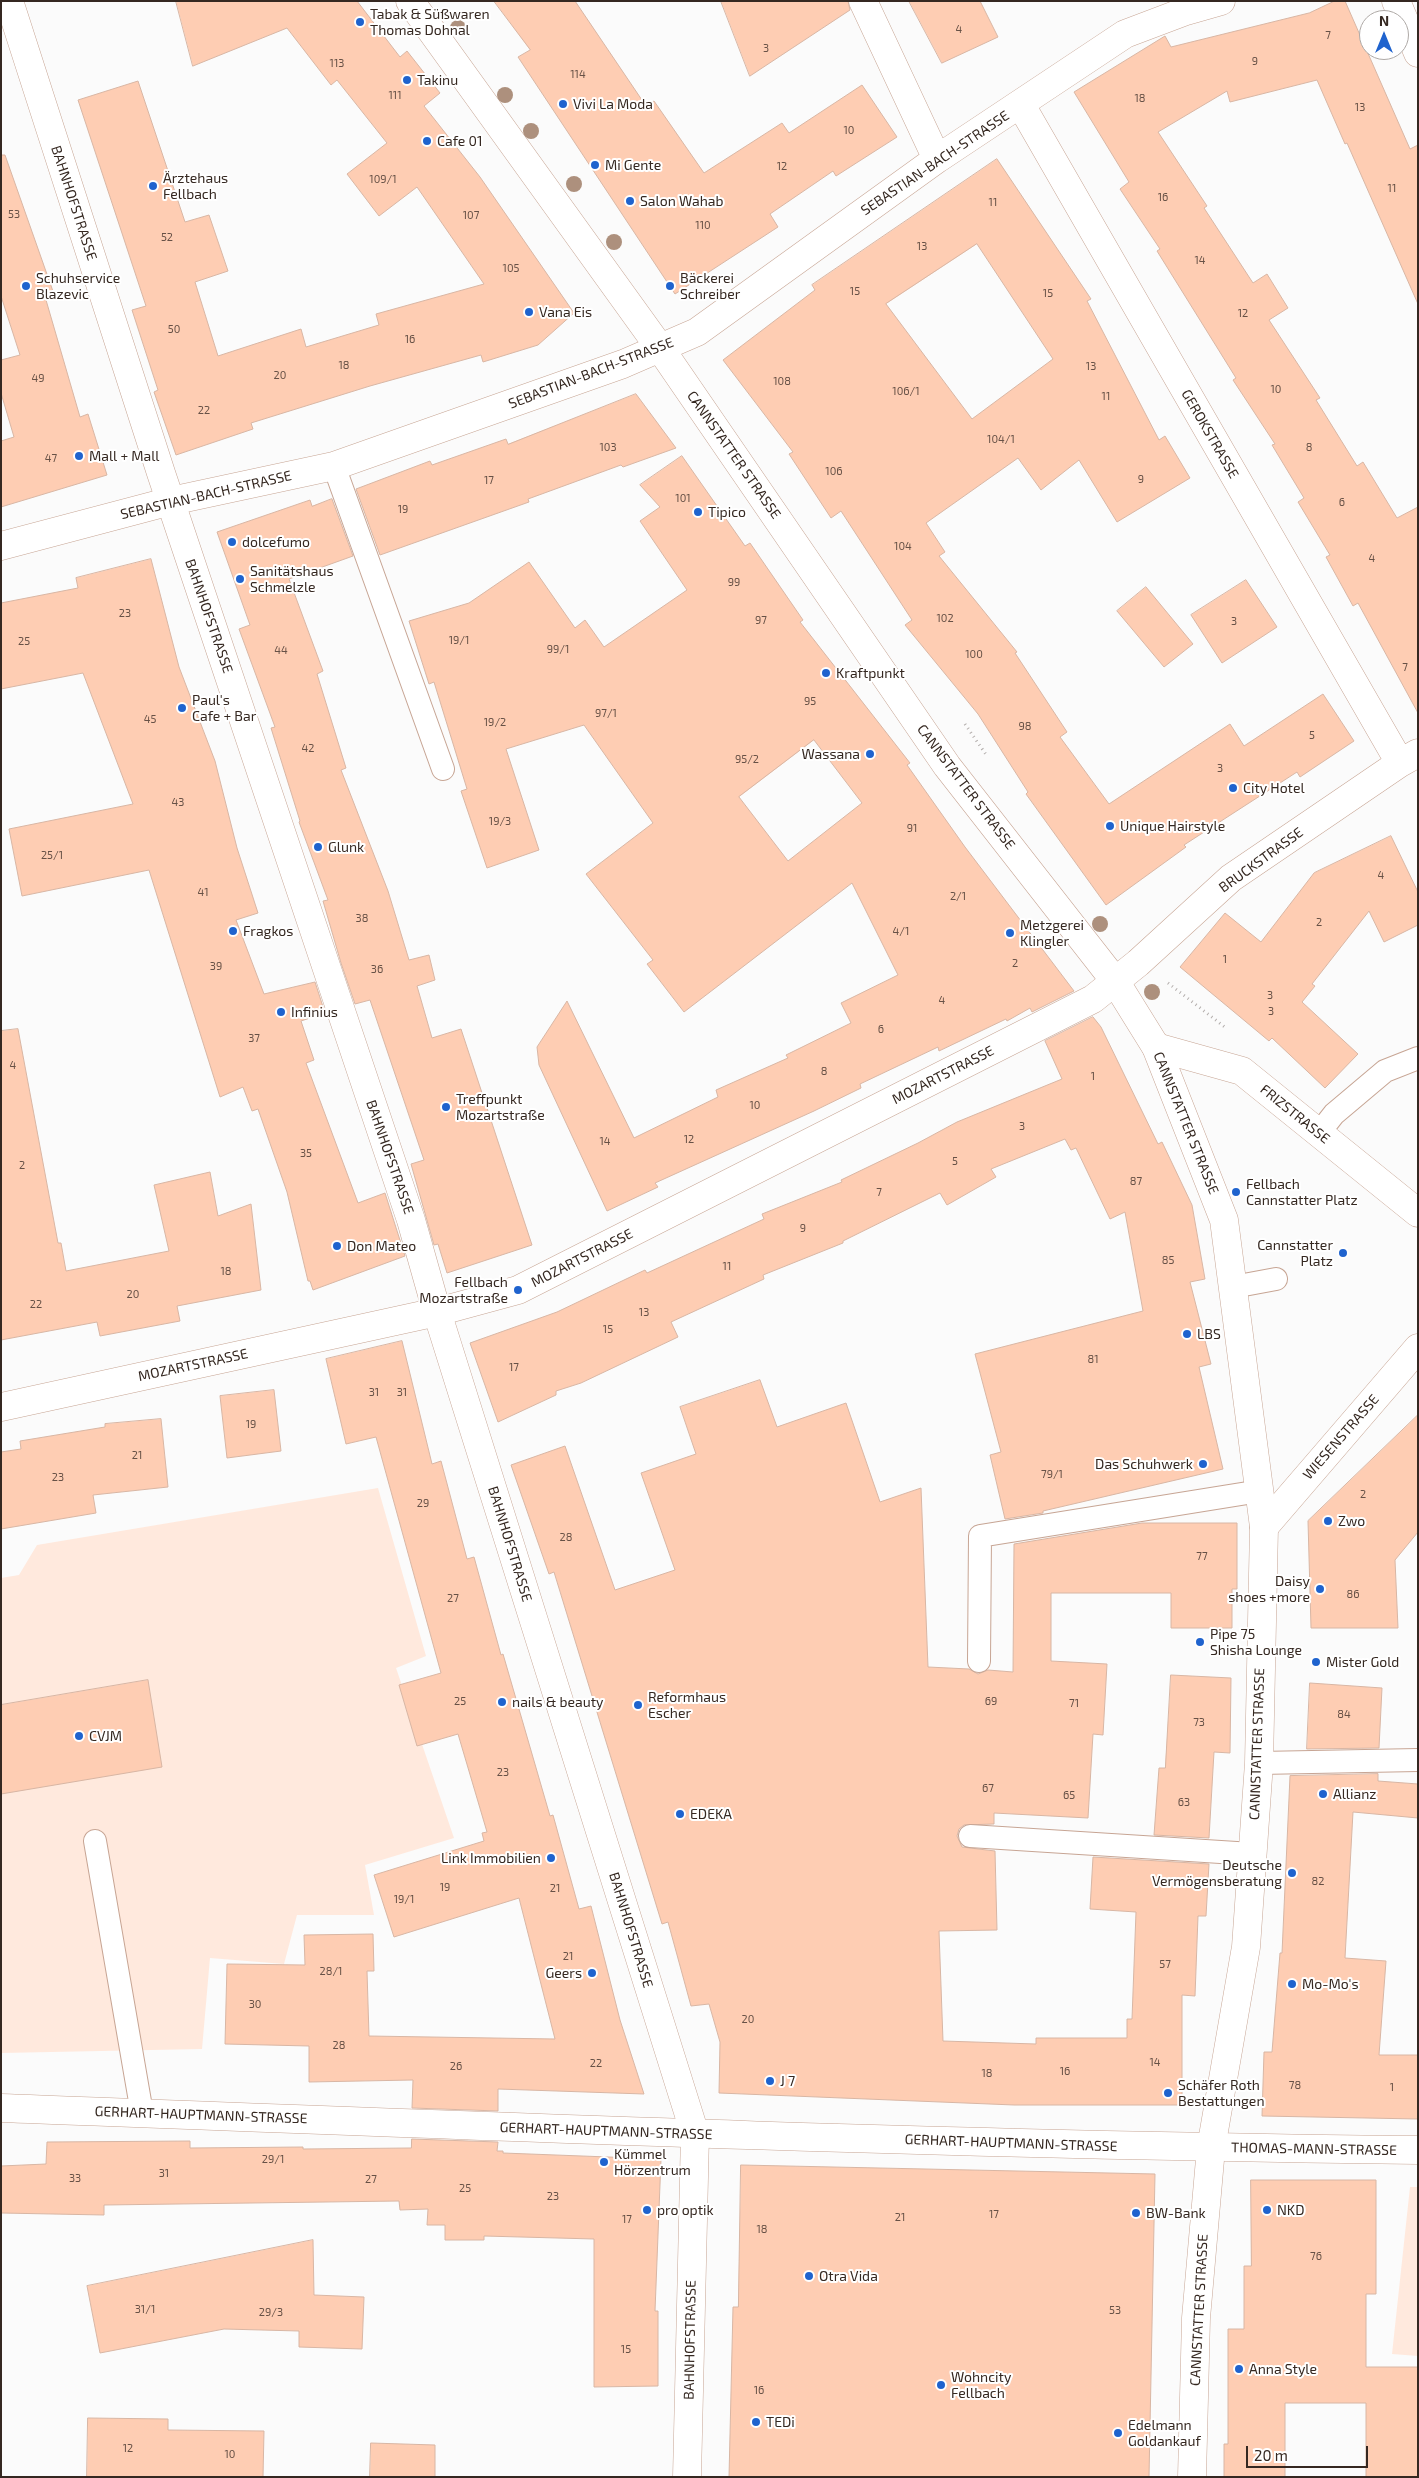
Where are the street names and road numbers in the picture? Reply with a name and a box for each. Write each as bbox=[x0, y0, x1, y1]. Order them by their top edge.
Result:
street label: SEBASTIAN-BACH-STRASSE bbox=[858, 107, 1012, 219]
street label: BAHNHOFSTRASSE bbox=[48, 143, 100, 263]
street label: SEBASTIAN-BACH-STRASSE bbox=[506, 334, 676, 412]
street label: GEROKSTRASSE bbox=[1178, 387, 1242, 481]
street label: CANNSTATTER STRASSE bbox=[683, 388, 785, 522]
street label: SEBASTIAN-BACH-STRASSE bbox=[119, 467, 293, 523]
street label: BAHNHOFSTRASSE bbox=[182, 557, 236, 675]
street label: CANNSTATTER STRASSE bbox=[913, 721, 1019, 853]
street label: BRUCKSTRASSE bbox=[1216, 824, 1306, 896]
street label: MOZARTSTRASSE bbox=[889, 1042, 997, 1108]
street label: CANNSTATTER STRASSE bbox=[1150, 1049, 1222, 1197]
street label: FRIZSTRASSE bbox=[1257, 1081, 1333, 1147]
street label: BAHNHOFSTRASSE bbox=[363, 1098, 417, 1216]
street label: MOZARTSTRASSE bbox=[528, 1225, 636, 1291]
street label: MOZARTSTRASSE bbox=[137, 1345, 249, 1385]
street label: WIESENSTRASSE bbox=[1299, 1391, 1383, 1483]
street label: BAHNHOFSTRASSE bbox=[484, 1484, 536, 1604]
street label: CANNSTATTER STRASSE bbox=[1246, 1668, 1268, 1820]
street label: BAHNHOFSTRASSE bbox=[605, 1870, 657, 1990]
street label: GERHART-HAUPTMANN-STRASSE bbox=[94, 2103, 308, 2127]
street label: GERHART-HAUPTMANN-STRASSE bbox=[499, 2119, 713, 2143]
street label: GERHART-HAUPTMANN-STRASSE bbox=[904, 2131, 1118, 2155]
street label: THOMAS-MANN-STRASSE bbox=[1231, 2139, 1397, 2159]
street label: CANNSTATTER STRASSE bbox=[1187, 2234, 1211, 2386]
street label: BAHNHOFSTRASSE bbox=[681, 2280, 699, 2400]

